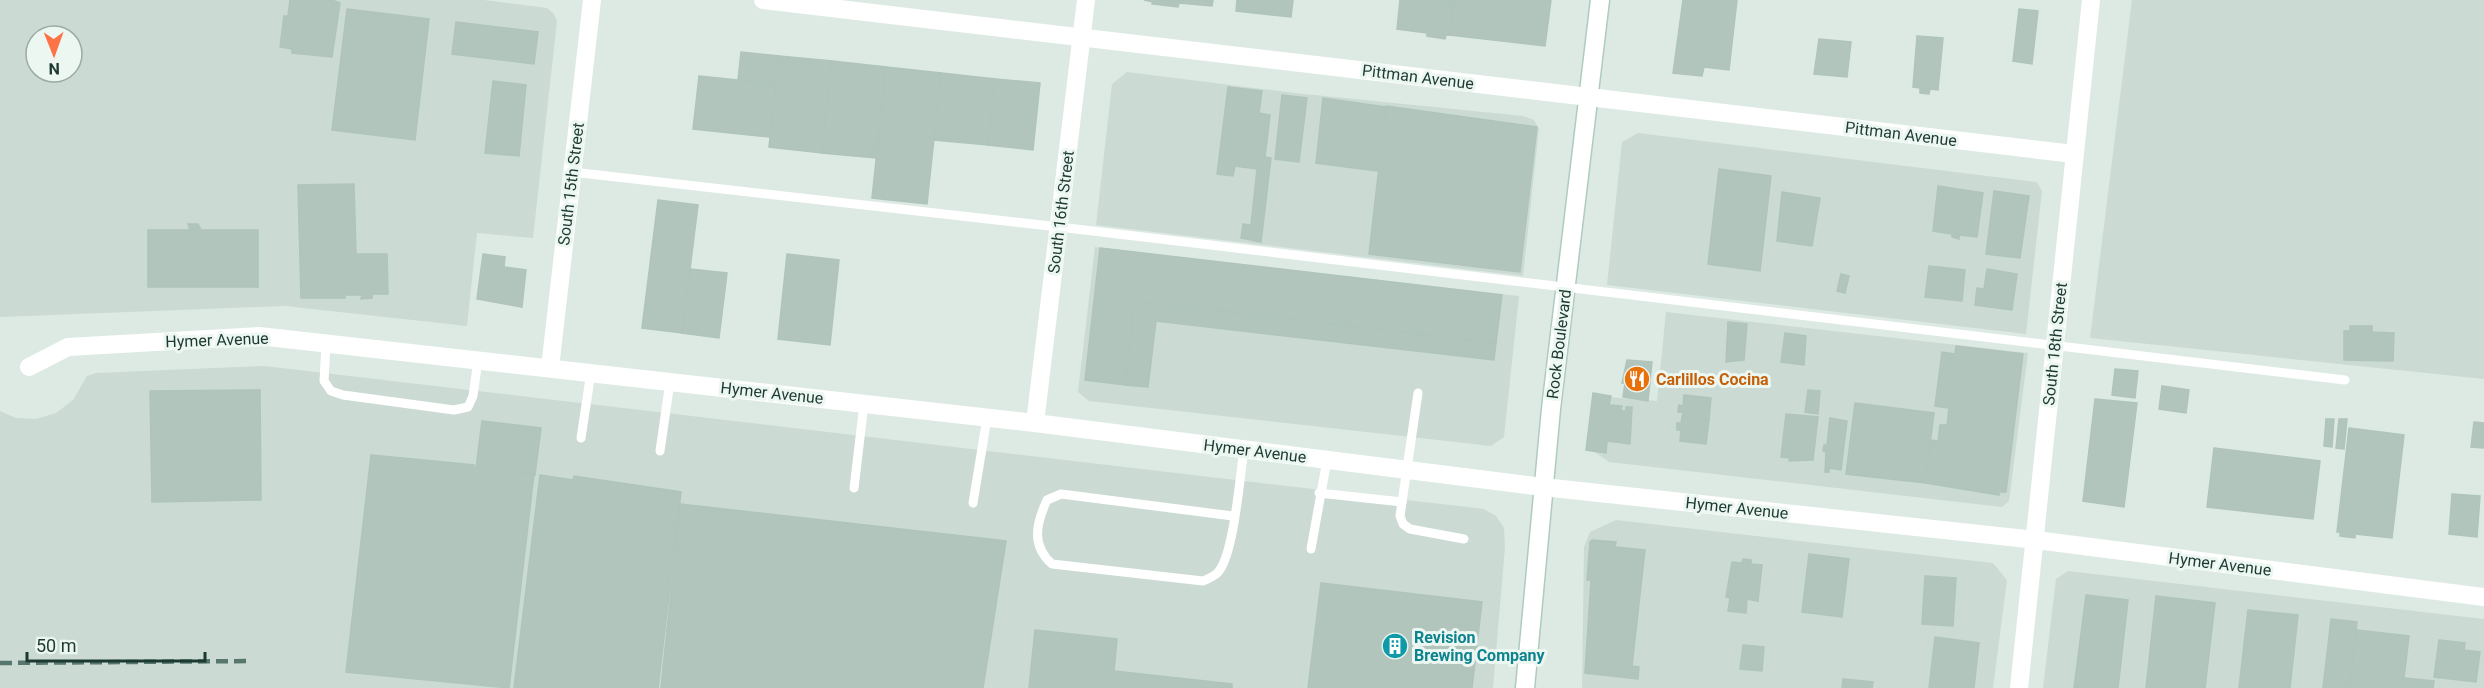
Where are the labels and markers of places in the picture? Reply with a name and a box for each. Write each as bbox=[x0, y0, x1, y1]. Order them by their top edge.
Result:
restaurant icon: Carlillos Cocina bbox=[1622, 364, 1652, 394]
place label: Carlillos Cocina bbox=[1656, 370, 1769, 389]
place label: Revision Brewing Company bbox=[1414, 628, 1546, 665]
building icon: Revision Brewing Company bbox=[1380, 631, 1410, 661]

